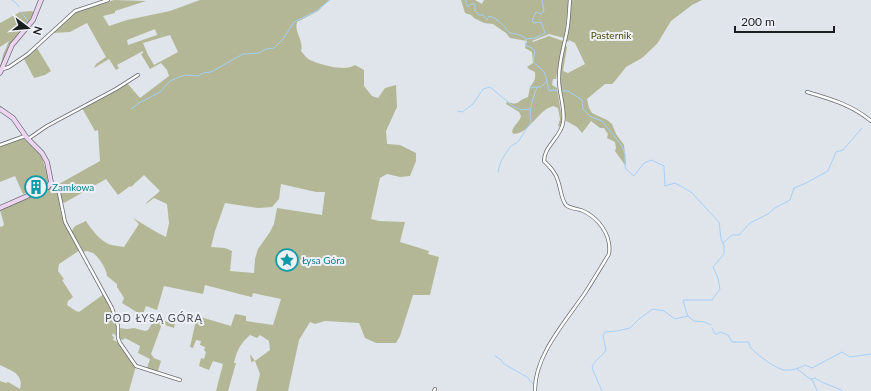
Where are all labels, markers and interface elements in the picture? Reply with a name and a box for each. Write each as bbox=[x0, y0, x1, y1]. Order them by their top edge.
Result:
north arrow bbox=[8, 8, 48, 48]
scale bar bbox=[735, 8, 834, 34]
text: 200 m bbox=[741, 14, 775, 29]
text: N bbox=[31, 25, 46, 37]
park label: Pasternik bbox=[591, 29, 632, 41]
building icon: Zamkowa bbox=[23, 174, 49, 200]
place label: Zamkowa bbox=[52, 181, 94, 193]
place icon: Łysa Góra bbox=[274, 247, 300, 273]
place label: Łysa Góra bbox=[302, 254, 345, 266]
district label: POD ŁYSĄ GÓRĄ bbox=[105, 311, 203, 324]

